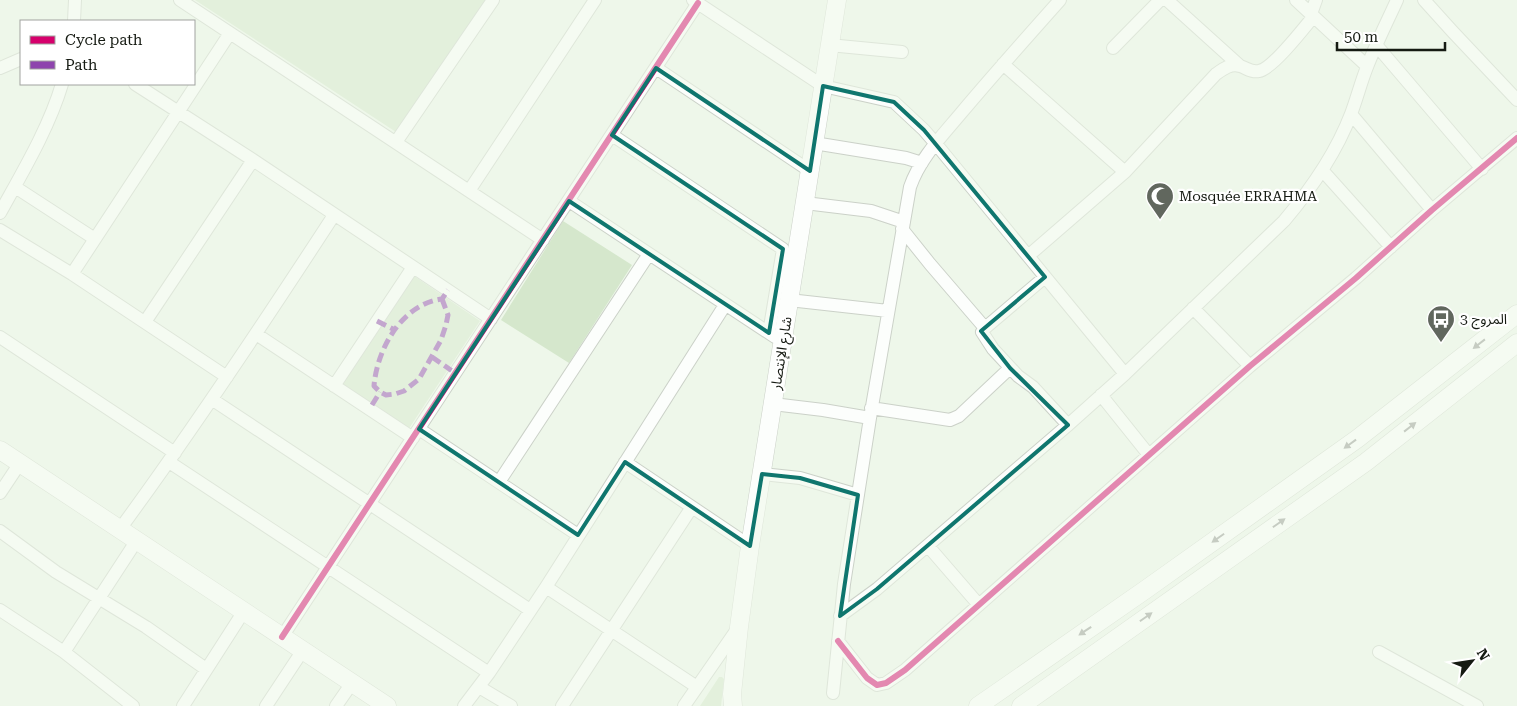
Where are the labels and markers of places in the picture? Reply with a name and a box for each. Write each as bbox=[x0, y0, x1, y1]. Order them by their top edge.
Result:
mosque icon: Mosquée ERRAHMA bbox=[1145, 181, 1175, 220]
place label: Mosquée ERRAHMA bbox=[1179, 188, 1317, 204]
bus stop icon: المروج 3 bbox=[1426, 304, 1456, 343]
place label: المروج 3 bbox=[1460, 311, 1507, 330]

